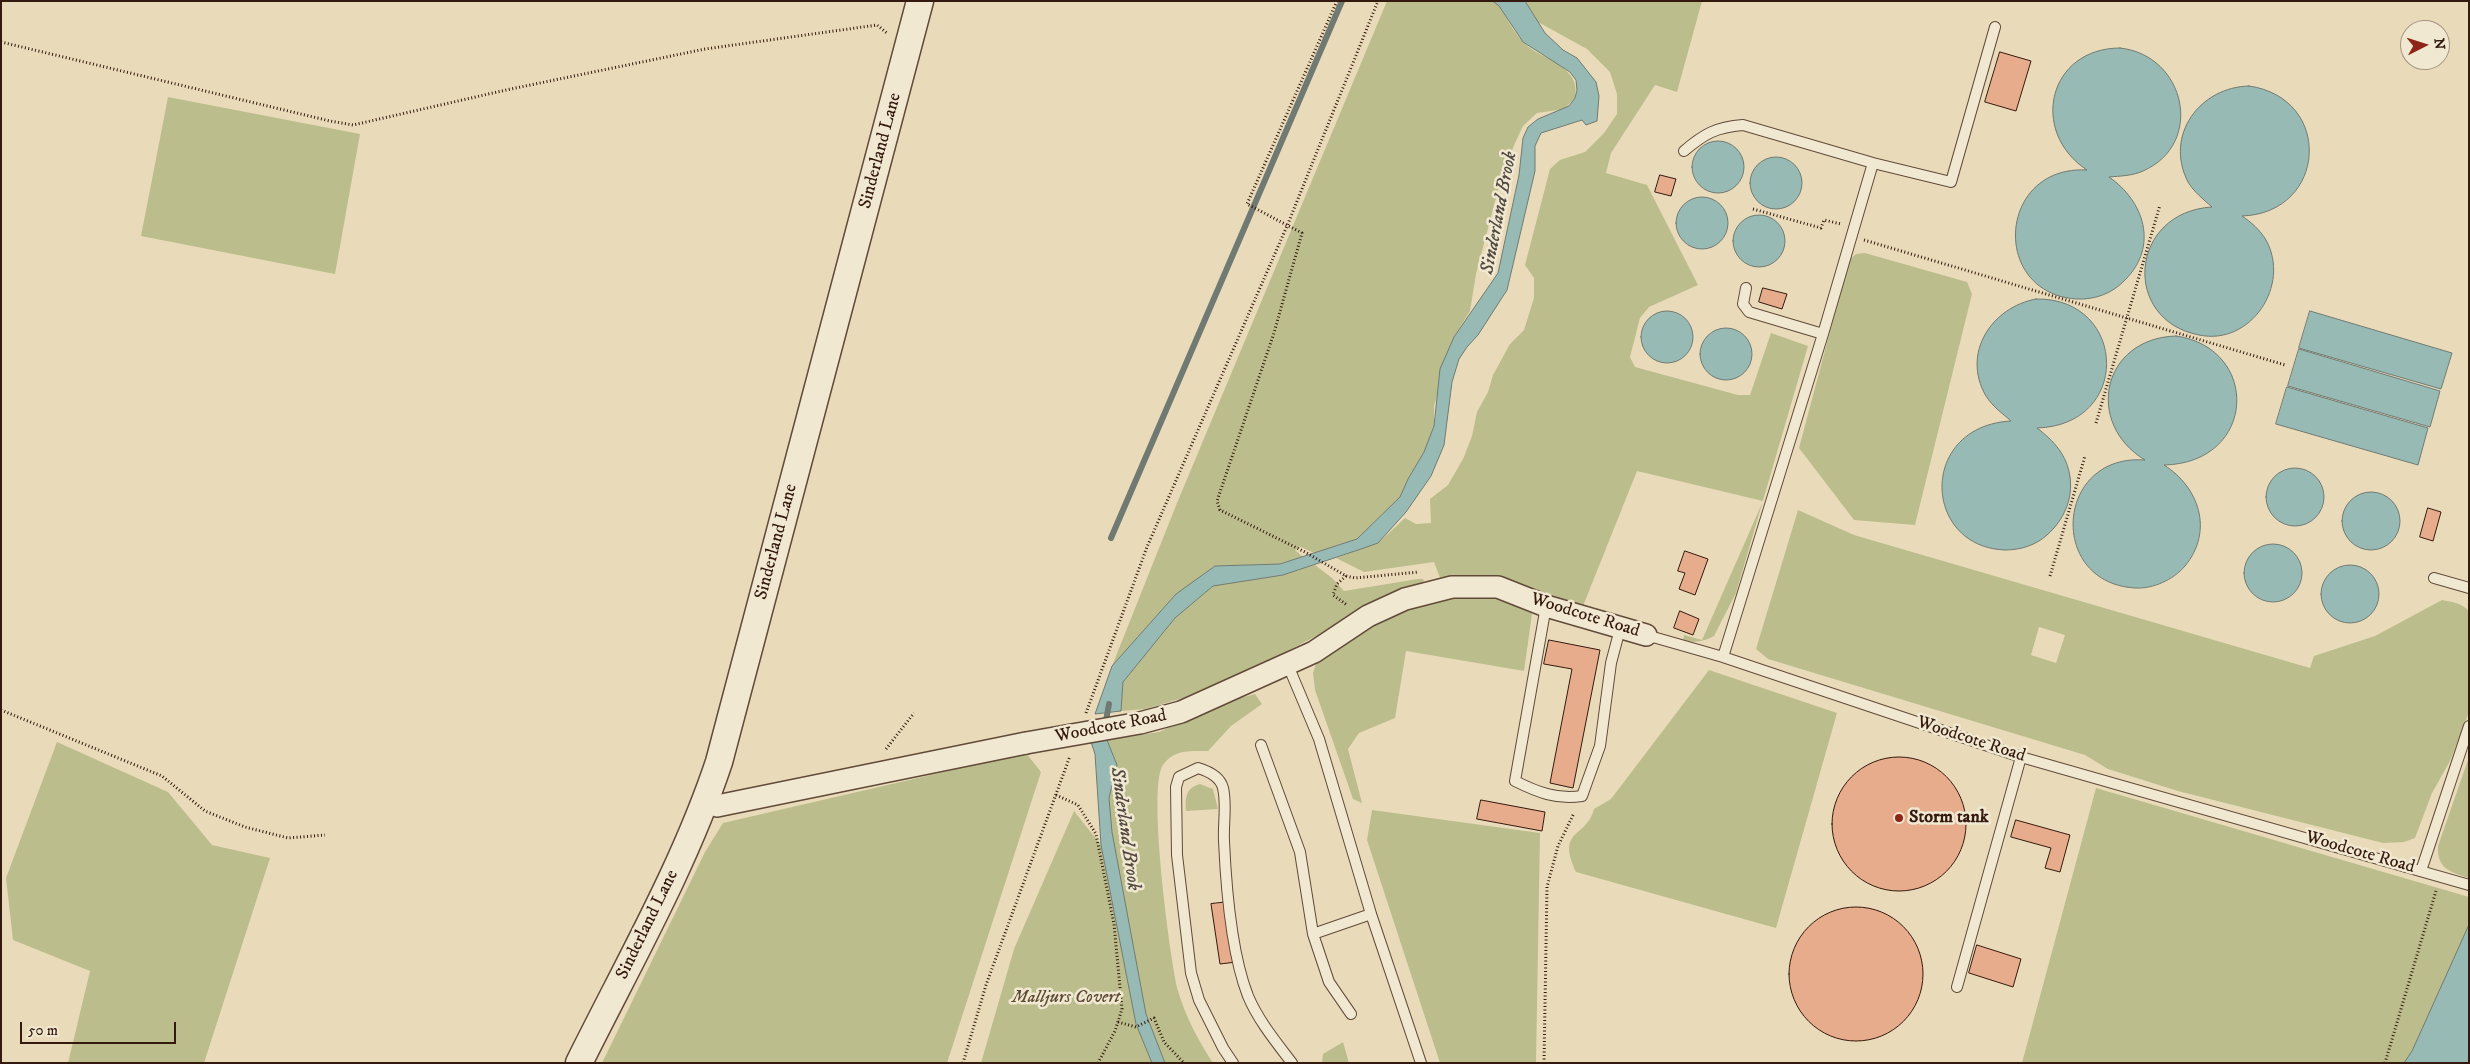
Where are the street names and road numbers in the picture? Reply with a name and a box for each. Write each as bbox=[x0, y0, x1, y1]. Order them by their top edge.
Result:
street label: Sinderland Lane bbox=[855, 91, 907, 211]
street label: Sinderland Lane bbox=[751, 482, 803, 602]
street label: Woodcote Road bbox=[1528, 589, 1642, 643]
street label: Woodcote Road bbox=[1054, 706, 1168, 748]
street label: Woodcote Road bbox=[1914, 712, 2028, 768]
street label: Woodcote Road bbox=[2303, 827, 2417, 879]
street label: Sinderland Lane bbox=[612, 867, 684, 983]

